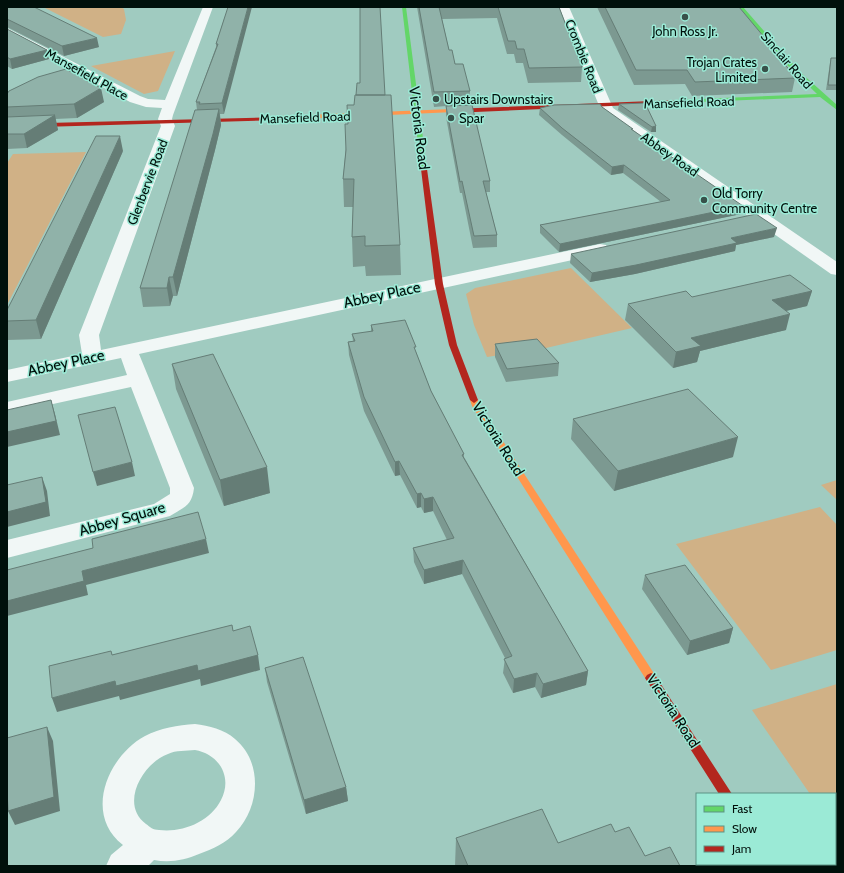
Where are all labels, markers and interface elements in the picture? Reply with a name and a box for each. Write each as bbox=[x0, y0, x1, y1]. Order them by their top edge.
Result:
marker: John Ross Jr. bbox=[680, 12, 690, 22]
street label: Crombie Road bbox=[562, 17, 606, 95]
place label: John Ross Jr. bbox=[651, 23, 718, 39]
street label: Sinclair Road bbox=[758, 28, 816, 92]
street label: Mansefield Place bbox=[43, 45, 131, 103]
place label: Trojan Crates Limited bbox=[687, 54, 758, 85]
marker: Trojan Crates Limited bbox=[760, 64, 770, 74]
street label: Victoria Road bbox=[405, 85, 433, 171]
place label: Upstairs Downstairs bbox=[444, 91, 554, 107]
street label: Mansefield Road bbox=[643, 92, 735, 112]
marker: Upstairs Downstairs bbox=[431, 94, 441, 104]
street label: Mansefield Road bbox=[259, 107, 351, 127]
place label: Spar bbox=[459, 110, 485, 126]
marker: Spar bbox=[446, 113, 456, 123]
street label: Abbey Road bbox=[638, 128, 702, 180]
street label: Glenbervie Road bbox=[123, 137, 171, 227]
place label: Old Torry Community Centre bbox=[712, 185, 817, 216]
marker: Old Torry Community Centre bbox=[699, 195, 709, 205]
street label: Abbey Place bbox=[342, 278, 422, 312]
street label: Abbey Place bbox=[26, 346, 106, 380]
street label: Victoria Road bbox=[468, 399, 528, 479]
street label: Abbey Square bbox=[77, 498, 167, 540]
street label: Victoria Road bbox=[643, 671, 703, 751]
legend bbox=[696, 793, 836, 865]
text: Fast bbox=[732, 801, 752, 816]
text: Slow bbox=[732, 821, 757, 836]
text: Jam bbox=[731, 841, 751, 856]

